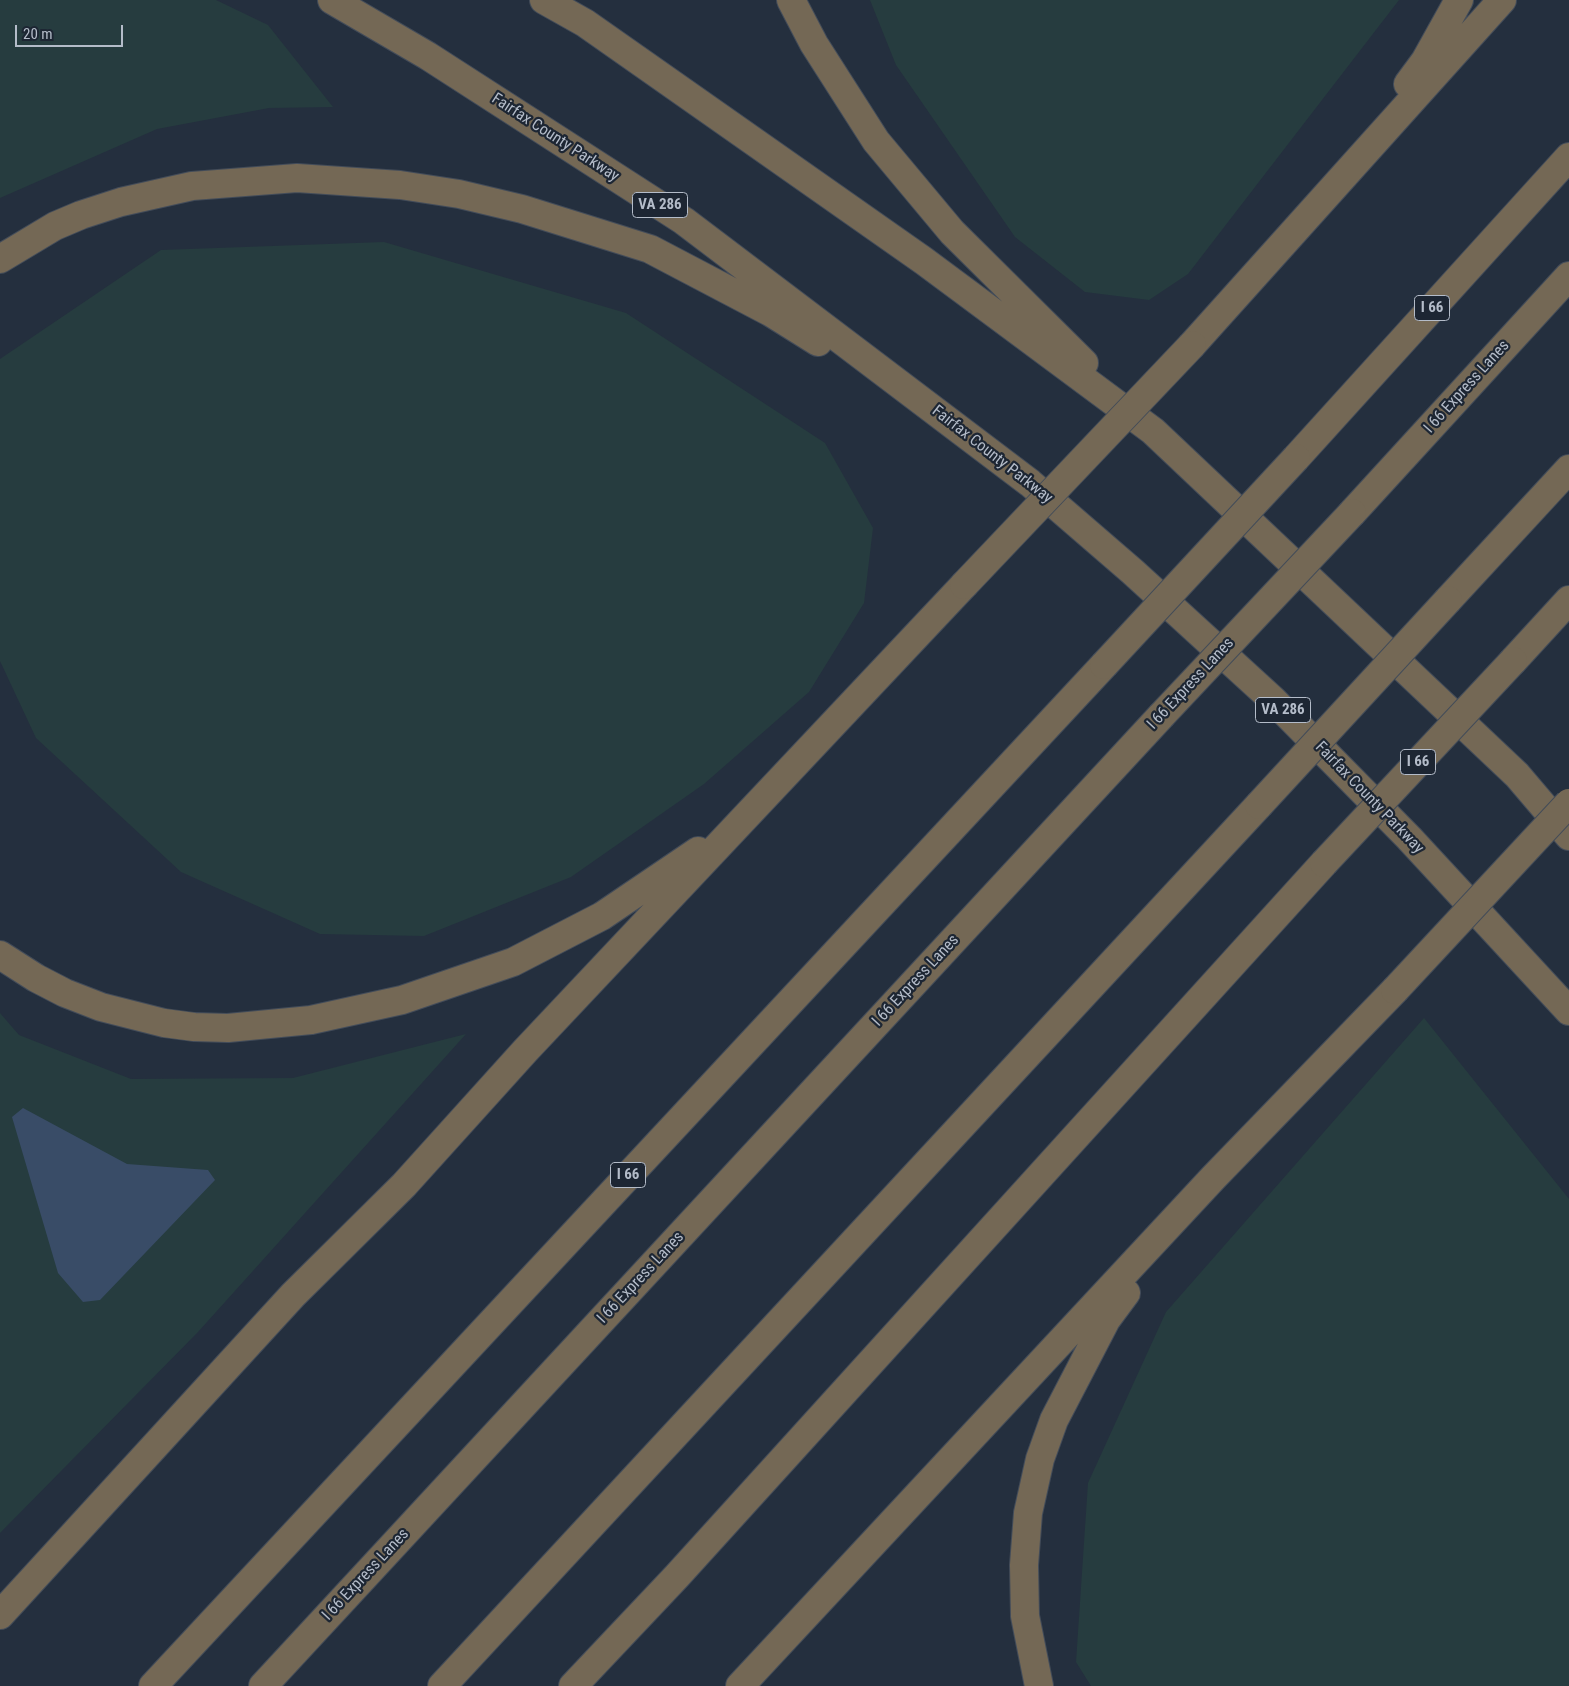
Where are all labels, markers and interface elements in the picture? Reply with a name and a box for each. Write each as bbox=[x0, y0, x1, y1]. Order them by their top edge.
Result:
scale bar bbox=[18, 15, 125, 47]
text: 20 m bbox=[23, 25, 53, 43]
street label: Fairfax County Parkway bbox=[488, 90, 622, 186]
road number: VA 286 bbox=[632, 192, 688, 218]
road number: I 66 bbox=[1414, 296, 1450, 320]
street label: I 66 Express Lanes bbox=[1420, 337, 1514, 437]
street label: Fairfax County Parkway bbox=[928, 402, 1056, 508]
street label: I 66 Express Lanes bbox=[1144, 634, 1238, 734]
road number: VA 286 bbox=[1256, 698, 1310, 722]
street label: Fairfax County Parkway bbox=[1311, 738, 1427, 858]
road number: I 66 bbox=[1400, 750, 1436, 774]
street label: I 66 Express Lanes bbox=[869, 931, 963, 1031]
road number: I 66 bbox=[610, 1162, 646, 1188]
street label: I 66 Express Lanes bbox=[594, 1228, 688, 1328]
street label: I 66 Express Lanes bbox=[319, 1525, 413, 1625]

